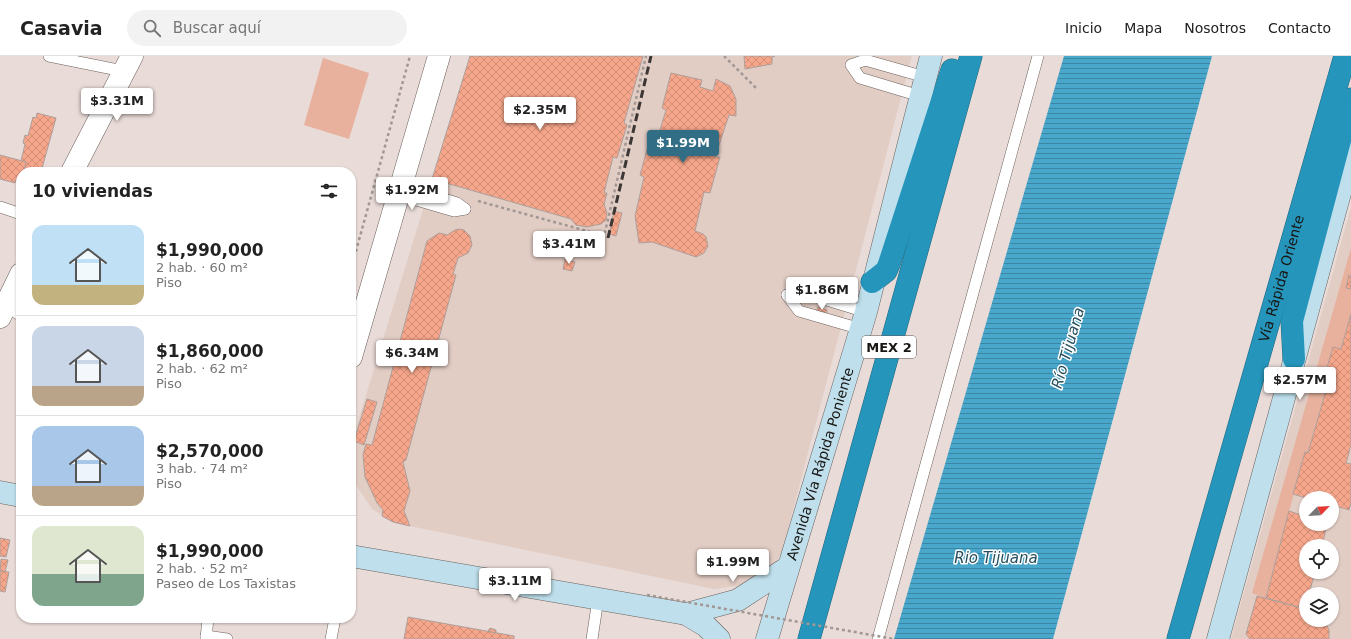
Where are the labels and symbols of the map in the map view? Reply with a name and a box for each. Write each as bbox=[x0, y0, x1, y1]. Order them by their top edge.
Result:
pin: $3.31M bbox=[84, 88, 150, 122]
pin: $2.35M bbox=[507, 97, 573, 131]
pin: $1.99M bbox=[650, 130, 716, 164]
pin: $1.92M bbox=[379, 177, 445, 211]
street label: Vía Rápida Oriente bbox=[1255, 213, 1307, 344]
pin: $3.41M bbox=[536, 231, 602, 265]
pin: $1.86M bbox=[789, 277, 855, 311]
water label: Río Tijuana bbox=[1048, 305, 1088, 391]
road number: MEX 2 bbox=[862, 336, 916, 358]
pin: $6.34M bbox=[379, 340, 445, 374]
street label: Avenida Vía Rápida Poniente bbox=[783, 366, 857, 562]
pin: $2.57M bbox=[1267, 367, 1333, 401]
north arrow bbox=[1299, 491, 1339, 531]
pin: $1.99M bbox=[700, 549, 766, 583]
water label: Rio Tijuana bbox=[954, 549, 1038, 567]
pin: $3.11M bbox=[482, 568, 548, 602]

